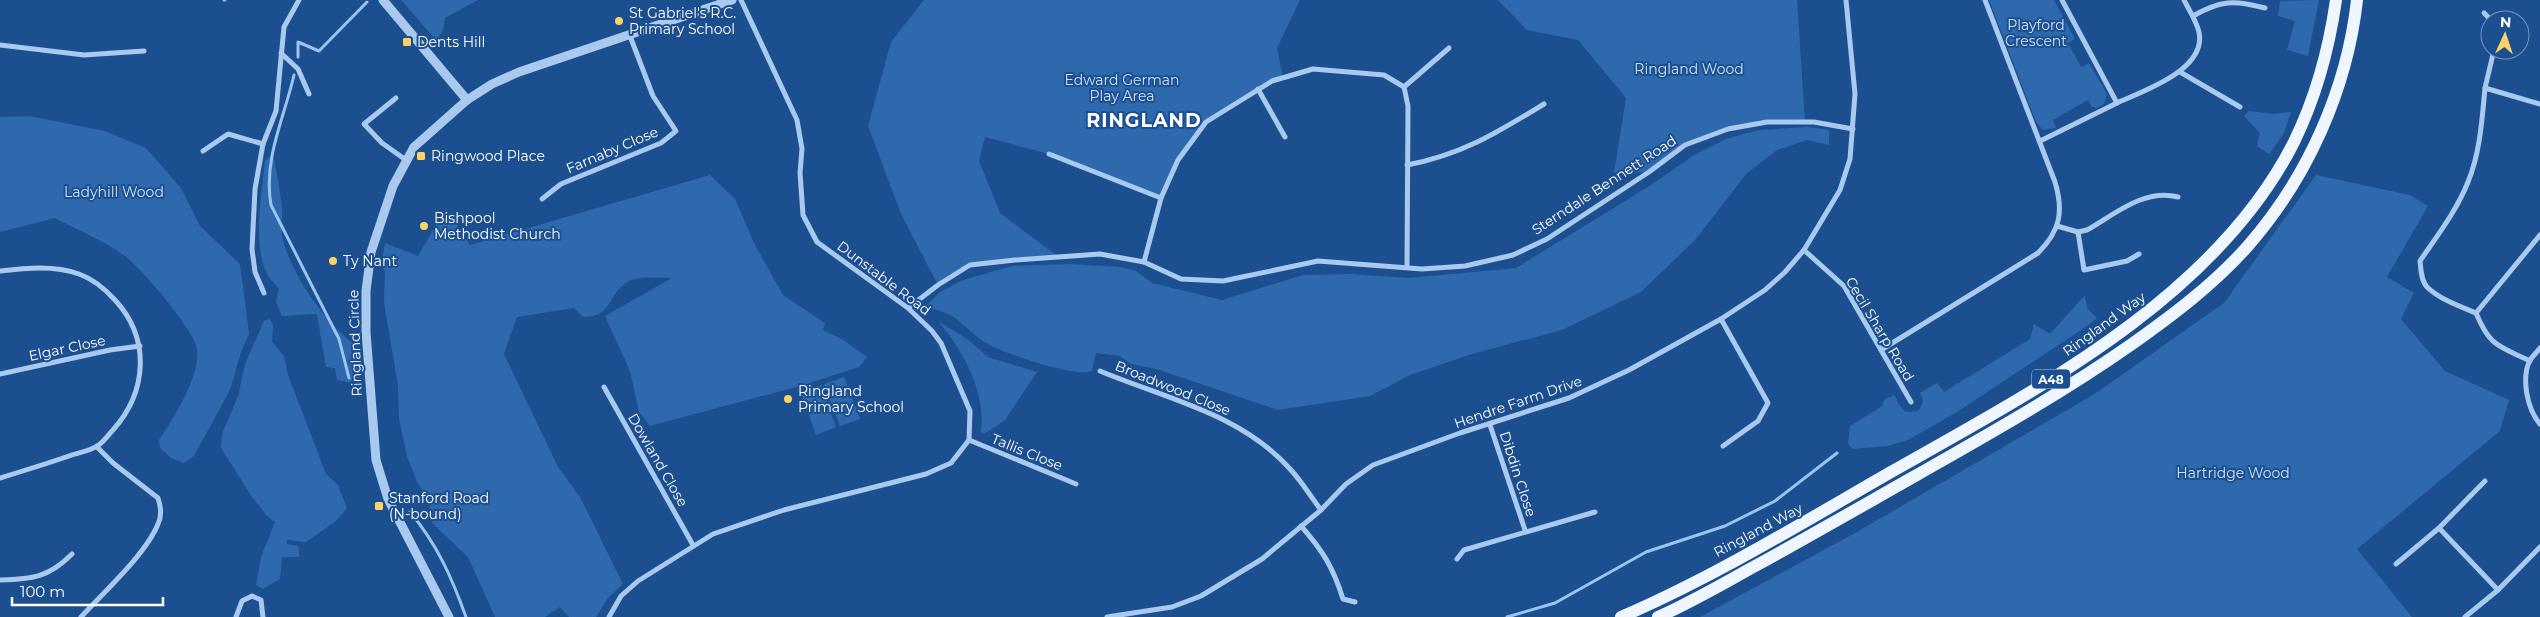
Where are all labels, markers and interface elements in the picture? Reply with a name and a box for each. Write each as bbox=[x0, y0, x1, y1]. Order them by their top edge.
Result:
place label: St Gabriel's R.C. Primary School bbox=[629, 4, 736, 38]
north arrow bbox=[2480, 10, 2530, 60]
text: N bbox=[2500, 13, 2512, 31]
marker: St Gabriel's R.C. Primary School bbox=[613, 15, 625, 27]
park label: Playford Crescent bbox=[2005, 16, 2067, 50]
place label: Dents Hill bbox=[417, 33, 485, 51]
marker: Dents Hill bbox=[401, 36, 413, 48]
park label: Ringland Wood bbox=[1634, 60, 1744, 78]
park label: Edward German Play Area bbox=[1065, 71, 1180, 105]
district label: RINGLAND bbox=[1086, 109, 1202, 132]
street label: Farnaby Close bbox=[563, 122, 661, 178]
street label: Sterndale Bennett Road bbox=[1528, 131, 1680, 239]
place label: Ringwood Place bbox=[431, 147, 545, 165]
marker: Ringwood Place bbox=[415, 150, 427, 162]
park label: Ladyhill Wood bbox=[64, 183, 164, 201]
place label: Bishpool Methodist Church bbox=[434, 209, 561, 243]
marker: Bishpool Methodist Church bbox=[418, 220, 430, 232]
street label: Dunstable Road bbox=[833, 237, 935, 319]
place label: Ty Nant bbox=[343, 252, 397, 270]
marker: Ty Nant bbox=[327, 255, 339, 267]
street label: Cecil Sharp Road bbox=[1842, 274, 1918, 384]
street label: Ringland Way bbox=[2059, 288, 2149, 360]
street label: Ringland Circle bbox=[344, 289, 366, 397]
street label: Elgar Close bbox=[27, 331, 107, 365]
street label: Broadwood Close bbox=[1113, 357, 1233, 419]
road number: A48 bbox=[2032, 369, 2070, 388]
street label: Hendre Farm Drive bbox=[1452, 372, 1584, 432]
place label: Ringland Primary School bbox=[798, 382, 904, 416]
marker: Ringland Primary School bbox=[782, 393, 794, 405]
street label: Dowland Close bbox=[624, 410, 692, 510]
street label: Dibdin Close bbox=[1496, 429, 1540, 519]
street label: Tallis Close bbox=[989, 430, 1065, 474]
park label: Hartridge Wood bbox=[2176, 464, 2290, 482]
place label: Stanford Road (N-bound) bbox=[389, 489, 489, 523]
street label: Ringland Way bbox=[1711, 499, 1806, 561]
marker: Stanford Road (N-bound) bbox=[373, 500, 385, 512]
scale bar bbox=[12, 574, 164, 606]
text: 100 m bbox=[20, 582, 65, 601]

